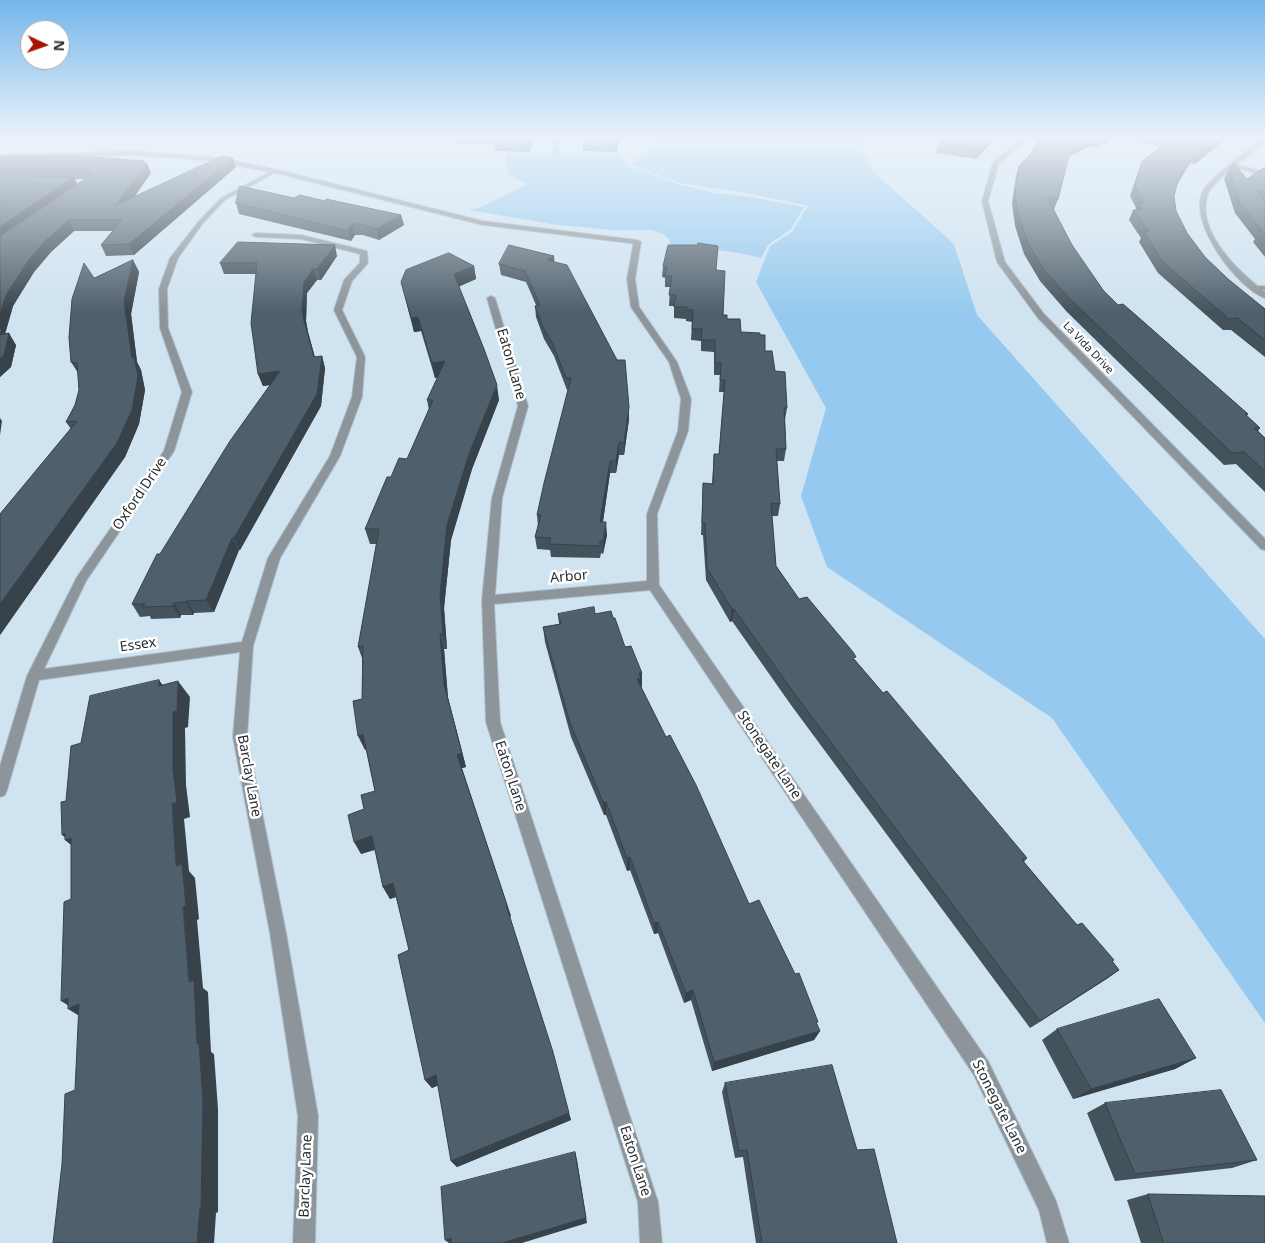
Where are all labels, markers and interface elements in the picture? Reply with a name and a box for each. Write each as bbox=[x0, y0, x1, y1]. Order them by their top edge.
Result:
north arrow bbox=[20, 20, 70, 70]
text: N bbox=[50, 40, 69, 52]
street label: La Vida Drive bbox=[1060, 319, 1116, 377]
street label: Eaton Lane bbox=[493, 327, 529, 401]
street label: Oxford Drive bbox=[110, 454, 170, 534]
street label: Arbor bbox=[550, 567, 588, 587]
street label: Essex bbox=[119, 634, 157, 656]
street label: Stonegate Lane bbox=[733, 708, 805, 802]
street label: Barclay Lane bbox=[234, 734, 264, 818]
street label: Eaton Lane bbox=[491, 739, 529, 813]
street label: Stonegate Lane bbox=[968, 1058, 1030, 1156]
street label: Eaton Lane bbox=[616, 1124, 654, 1198]
street label: Barclay Lane bbox=[296, 1134, 316, 1218]

